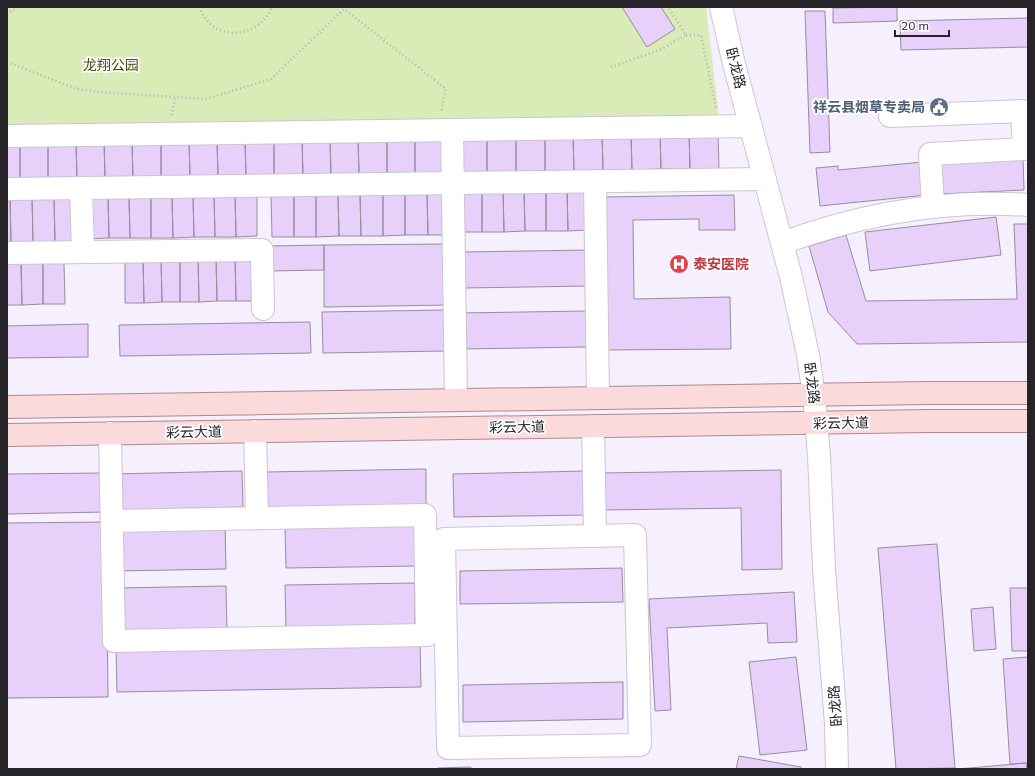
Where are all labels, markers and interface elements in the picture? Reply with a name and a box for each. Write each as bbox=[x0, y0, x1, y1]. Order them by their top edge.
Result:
scale bar bbox=[895, 12, 949, 38]
text: 20 m bbox=[901, 18, 929, 33]
street label: 卧龙路 bbox=[722, 45, 750, 91]
park label: 龙翔公园 bbox=[83, 56, 139, 74]
public building icon: 祥云县烟草专卖局 bbox=[928, 96, 950, 118]
place label: 祥云县烟草专卖局 bbox=[813, 98, 925, 116]
hospital icon: 泰安医院 bbox=[668, 253, 690, 275]
place label: 泰安医院 bbox=[693, 255, 749, 273]
street label: 卧龙路 bbox=[801, 361, 823, 405]
street label: 彩云大道 bbox=[813, 414, 869, 432]
street label: 彩云大道 bbox=[489, 418, 545, 436]
street label: 彩云大道 bbox=[166, 423, 222, 441]
street label: 卧龙路 bbox=[825, 684, 845, 728]

